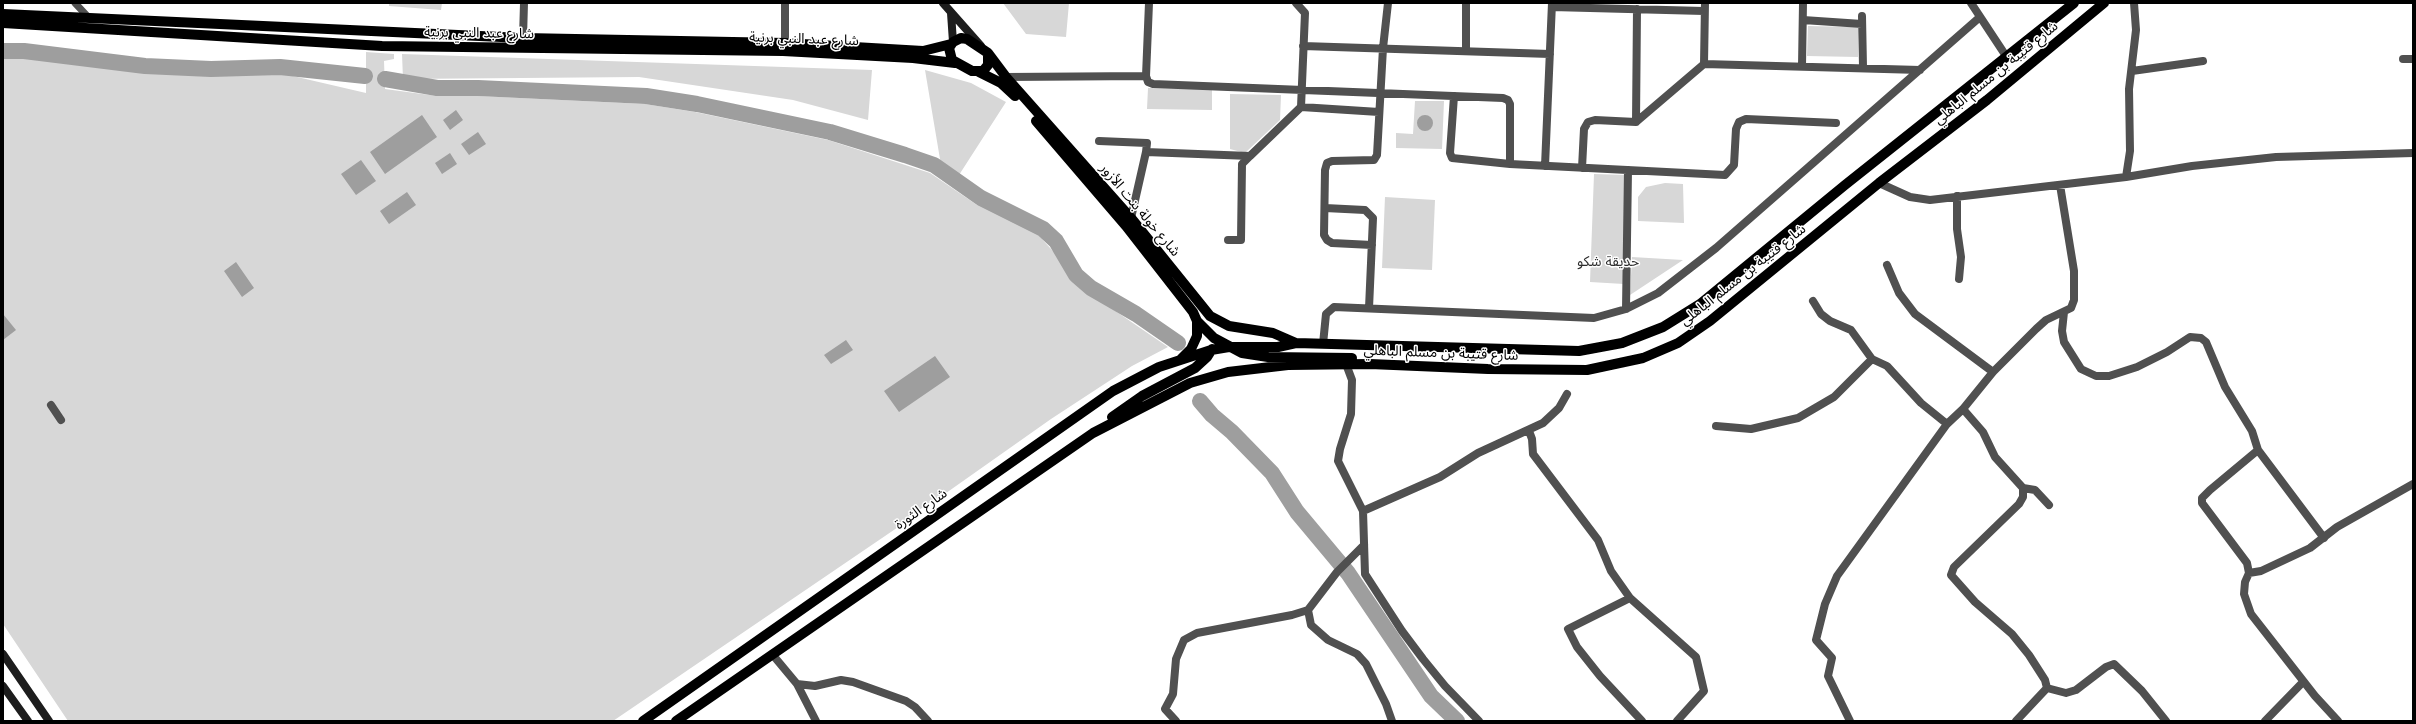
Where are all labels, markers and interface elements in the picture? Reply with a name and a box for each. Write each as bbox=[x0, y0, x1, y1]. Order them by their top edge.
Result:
street label: شارع قتيبة بن مسلم الباهلي bbox=[1930, 18, 2062, 128]
street label: شارع عبد النبي برنية bbox=[424, 24, 534, 42]
street label: شارع عبد النبي برنية bbox=[749, 29, 859, 49]
street label: شارع خولة بنت الأزور bbox=[1096, 160, 1184, 260]
street label: شارع قتيبة بن مسلم الباهلي bbox=[1677, 221, 1809, 329]
park label: حديقة شكو bbox=[1577, 254, 1639, 270]
street label: شارع قتيبة بن مسلم الباهلي bbox=[1363, 342, 1519, 364]
street label: شارع الثورة bbox=[891, 485, 951, 533]

